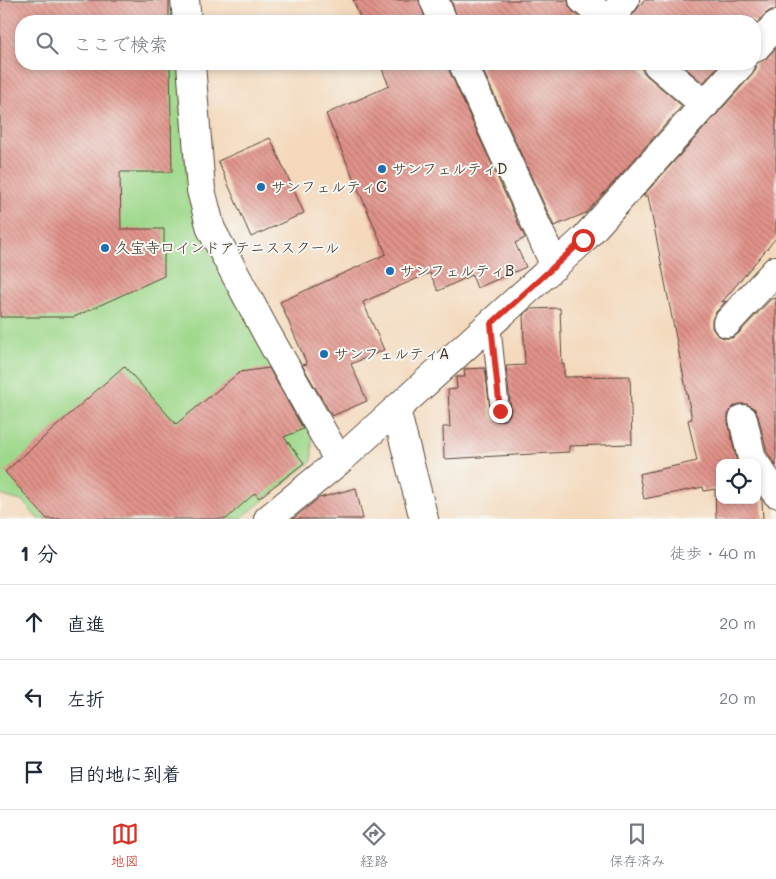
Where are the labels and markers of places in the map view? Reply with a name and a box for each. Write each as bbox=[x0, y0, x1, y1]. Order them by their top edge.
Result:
place label: サンフェルティD bbox=[392, 158, 507, 178]
marker: サンフェルティD bbox=[376, 163, 388, 175]
place label: サンフェルティC bbox=[271, 176, 387, 196]
marker: サンフェルティC bbox=[255, 181, 267, 193]
place label: 久宝寺口インドアテニススクール bbox=[115, 237, 339, 257]
marker: 久宝寺口インドアテニススクール bbox=[99, 242, 111, 254]
place label: サンフェルティB bbox=[400, 260, 514, 280]
marker: サンフェルティB bbox=[384, 265, 396, 277]
place label: サンフェルティA bbox=[334, 343, 449, 363]
marker: サンフェルティA bbox=[318, 348, 330, 360]

